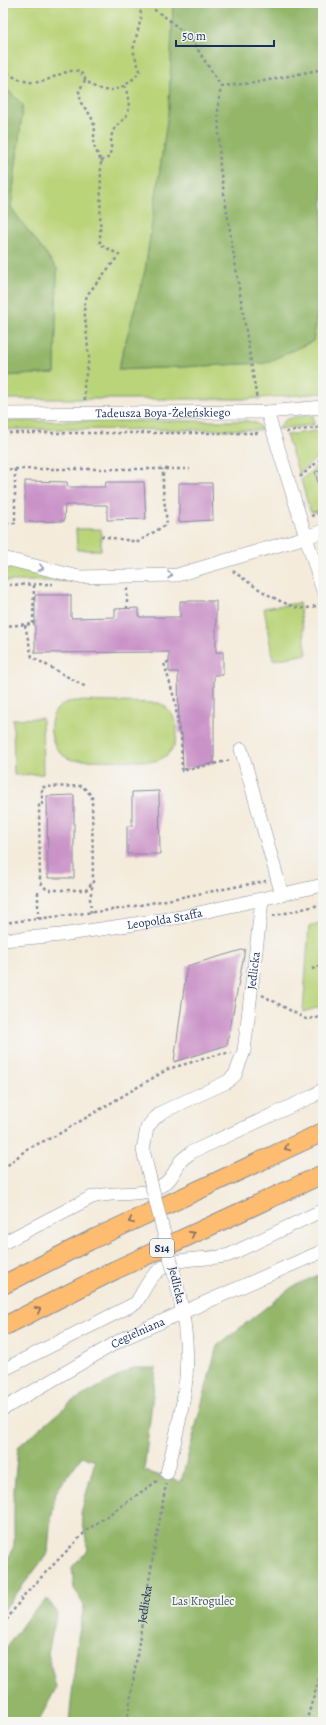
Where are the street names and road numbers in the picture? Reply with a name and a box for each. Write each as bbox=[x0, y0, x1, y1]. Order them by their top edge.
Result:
street label: Tadeusza Boya-Żeleńskiego bbox=[95, 404, 231, 421]
street label: Leopolda Staffa bbox=[126, 904, 204, 933]
street label: Jedlicka bbox=[243, 950, 264, 990]
road number: S14 bbox=[150, 1239, 174, 1257]
street label: Jedlicka bbox=[165, 1265, 189, 1306]
street label: Cegielniana bbox=[108, 1313, 168, 1352]
street label: Jedlicka bbox=[134, 1584, 156, 1624]

